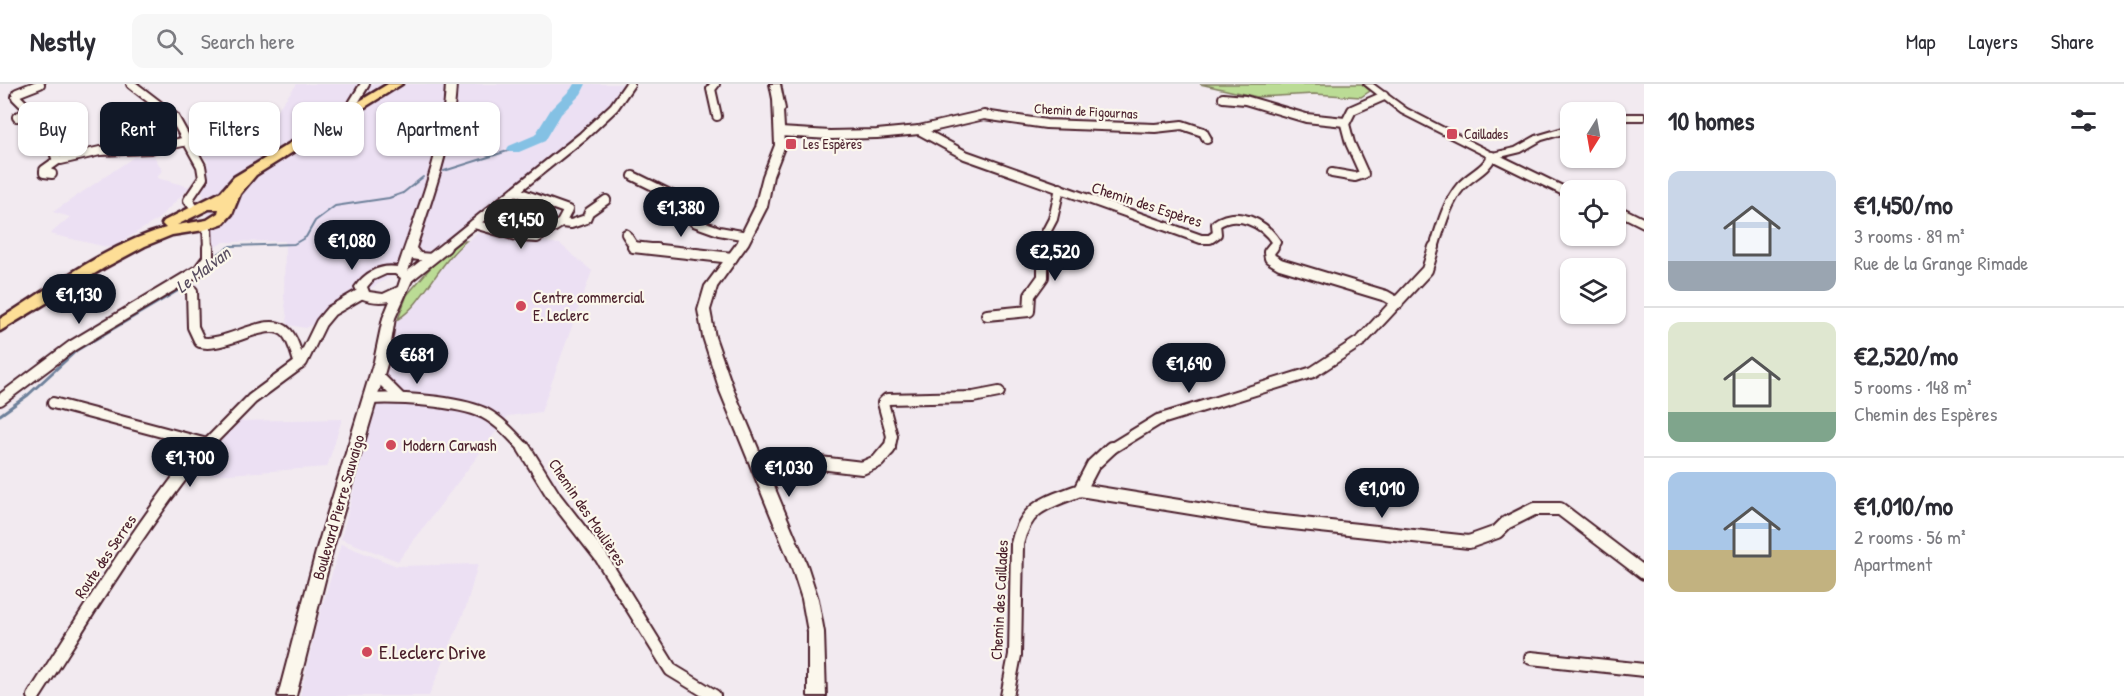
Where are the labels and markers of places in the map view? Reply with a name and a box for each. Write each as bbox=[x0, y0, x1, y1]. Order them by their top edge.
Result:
place label: Caillades bbox=[1464, 124, 1508, 143]
marker: Caillades bbox=[1445, 127, 1459, 141]
place label: Les Espères bbox=[803, 134, 862, 154]
marker: Les Espères bbox=[784, 137, 798, 151]
pin: €1,380 bbox=[632, 187, 730, 238]
pin: €1,450 bbox=[472, 199, 570, 250]
pin: €1,080 bbox=[303, 220, 401, 271]
pin: €2,520 bbox=[1006, 231, 1104, 282]
pin: €1,130 bbox=[30, 274, 128, 325]
place label: Centre commercial E. Leclerc bbox=[533, 286, 645, 326]
marker: Centre commercial E. Leclerc bbox=[514, 299, 528, 313]
pin: €681 bbox=[381, 334, 453, 385]
pin: €1,690 bbox=[1140, 343, 1238, 394]
place label: Modern Carwash bbox=[403, 434, 497, 456]
pin: €1,700 bbox=[141, 437, 239, 488]
marker: Modern Carwash bbox=[384, 438, 398, 452]
pin: €1,030 bbox=[740, 447, 838, 498]
pin: €1,010 bbox=[1333, 468, 1431, 519]
place label: E.Leclerc Drive bbox=[379, 638, 486, 665]
marker: E.Leclerc Drive bbox=[360, 645, 374, 659]

